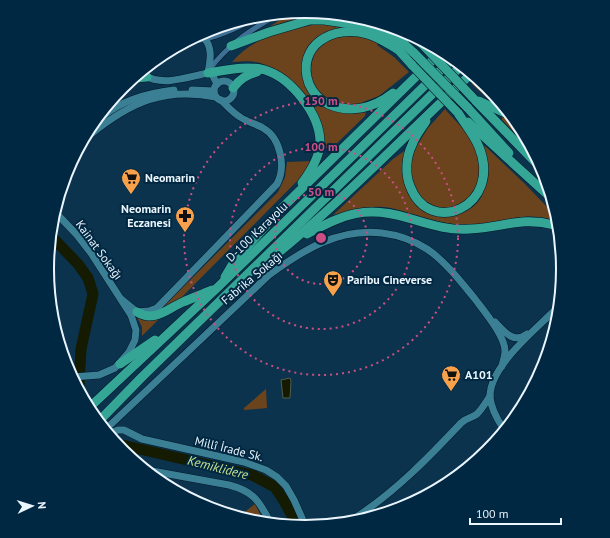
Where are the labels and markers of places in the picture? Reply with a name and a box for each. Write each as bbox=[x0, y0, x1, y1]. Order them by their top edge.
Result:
supermarket icon: Neomarin bbox=[120, 167, 142, 195]
place label: Neomarin bbox=[145, 170, 195, 185]
place label: Neomarin Eczanesi bbox=[121, 201, 171, 230]
pharmacy icon: Neomarin Eczanesi bbox=[174, 205, 196, 233]
centre of rings bbox=[314, 231, 328, 245]
theatre icon: Paribu Cineverse bbox=[322, 269, 344, 297]
place label: Paribu Cineverse bbox=[347, 272, 432, 287]
supermarket icon: A101 bbox=[440, 364, 462, 392]
place label: A101 bbox=[465, 367, 493, 382]

